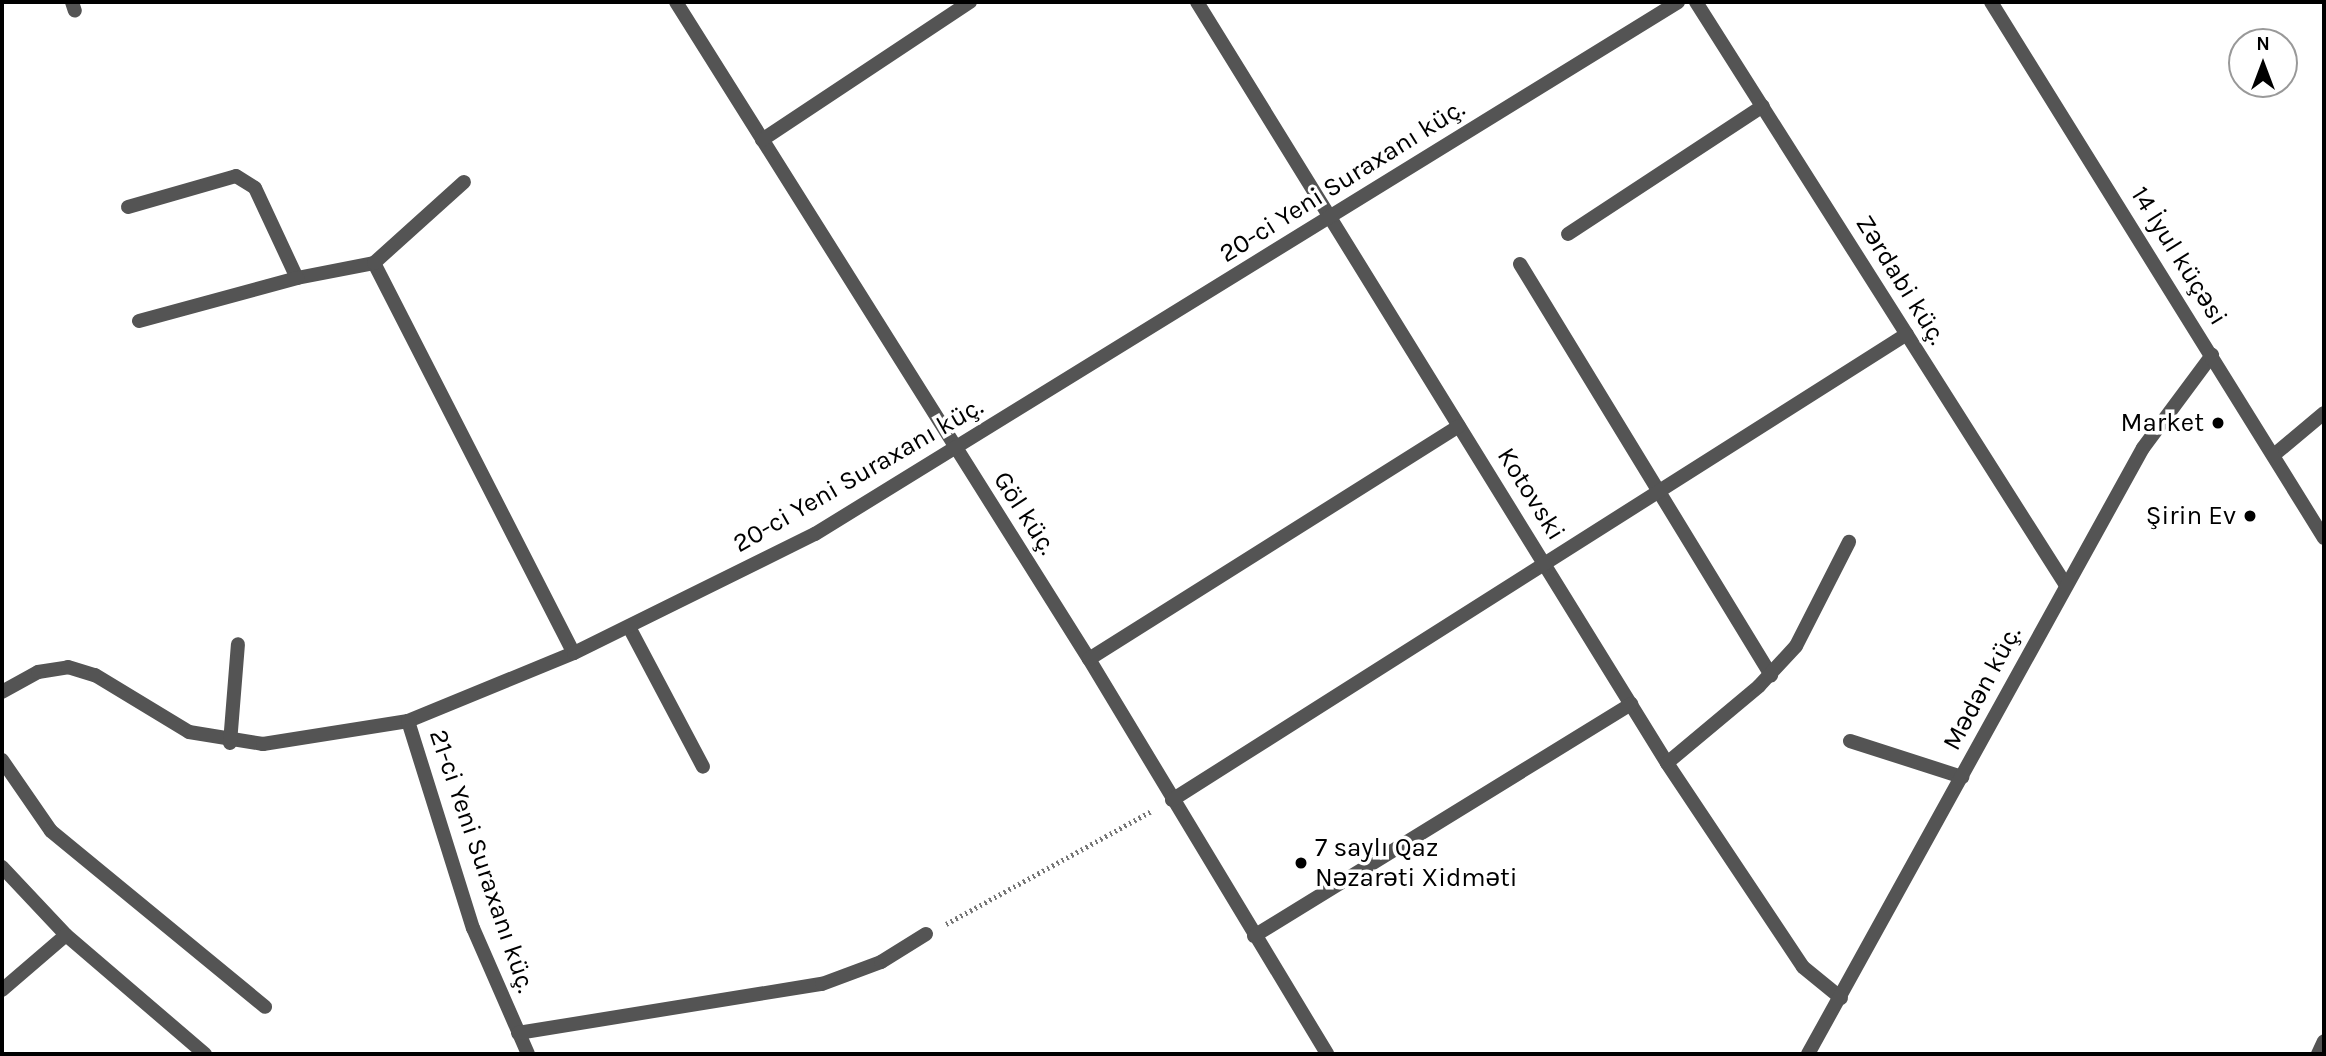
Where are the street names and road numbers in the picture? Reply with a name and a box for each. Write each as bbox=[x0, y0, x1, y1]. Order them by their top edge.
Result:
street label: 20-ci Yeni Suraxanı küç. bbox=[1214, 93, 1470, 269]
street label: 14 İyul küçəsi bbox=[2124, 181, 2234, 331]
street label: Zərdabi küç. bbox=[1849, 210, 1953, 350]
street label: 20-ci Yeni Suraxanı küç. bbox=[728, 391, 988, 559]
street label: Kotovski bbox=[1490, 442, 1572, 546]
street label: Göl küç. bbox=[987, 466, 1063, 560]
street label: Mədən küç. bbox=[1936, 620, 2028, 756]
street label: 21-ci Yeni Suraxanı küç. bbox=[422, 725, 542, 997]

